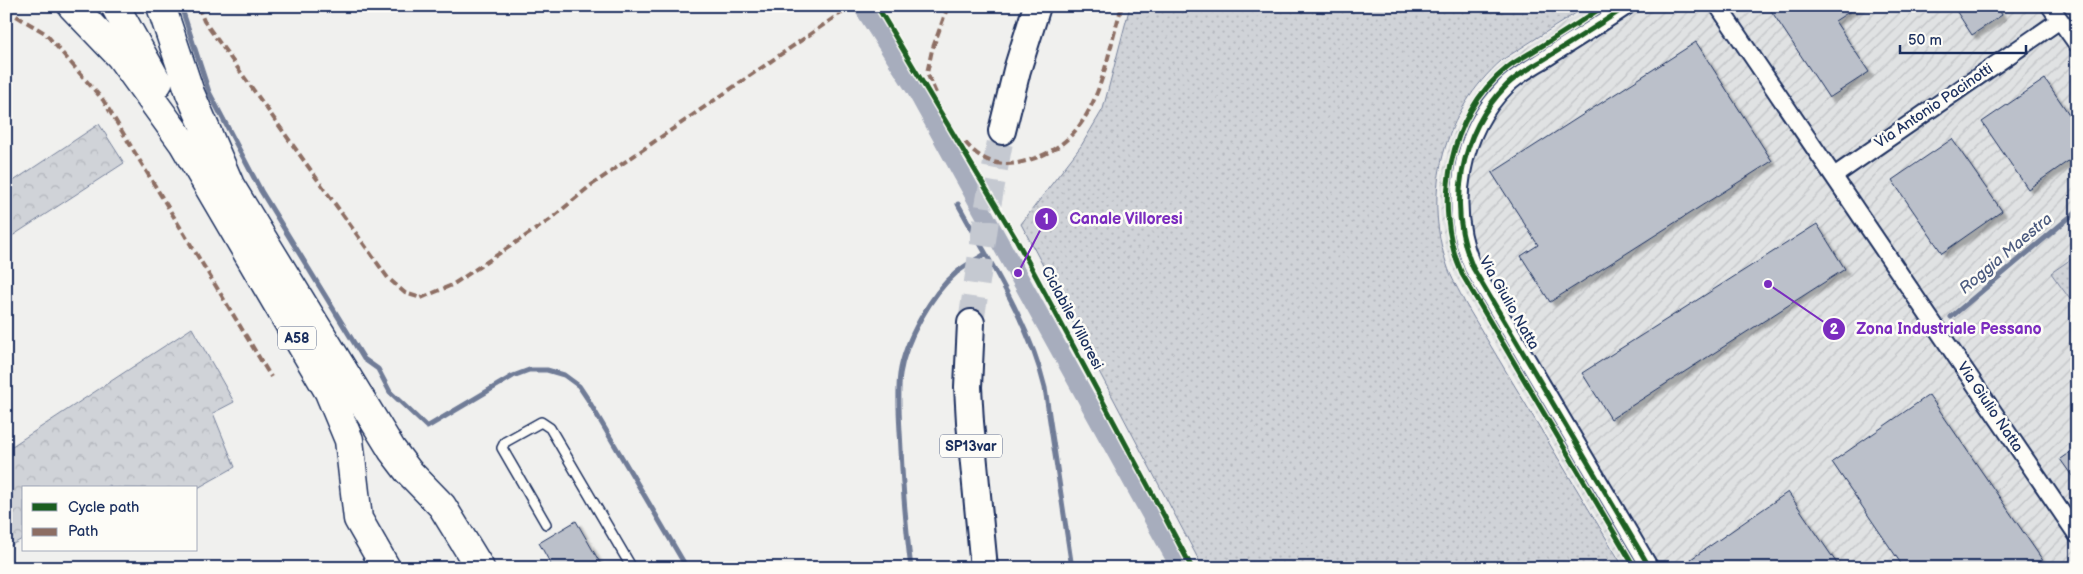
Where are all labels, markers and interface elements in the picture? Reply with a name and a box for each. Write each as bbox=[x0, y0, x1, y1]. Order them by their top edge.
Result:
scale bar bbox=[1900, 22, 2027, 54]
text: 50 m bbox=[1908, 31, 1942, 50]
street label: Via Antonio Pacinotti bbox=[1871, 59, 1997, 153]
callout: Canale Villoresi bbox=[1034, 203, 1193, 234]
text: 1 bbox=[1043, 210, 1049, 229]
text: Canale Villoresi bbox=[1069, 210, 1183, 229]
water label: Roggia Maestra bbox=[1956, 210, 2056, 298]
street label: Via Giulio Natta bbox=[1475, 253, 1543, 353]
street label: Ciclabile Villoresi bbox=[1037, 263, 1107, 373]
callout: Zona Industriale Pessano bbox=[1821, 313, 2052, 344]
text: 2 bbox=[1830, 320, 1839, 339]
text: Zona Industriale Pessano bbox=[1856, 320, 2042, 339]
road number: A58 bbox=[278, 326, 316, 349]
street label: Via Giulio Natta bbox=[1953, 358, 2027, 456]
road number: SP13var bbox=[940, 434, 1002, 458]
legend bbox=[22, 486, 198, 552]
text: Cycle path bbox=[68, 498, 139, 517]
text: Path bbox=[68, 522, 98, 541]

